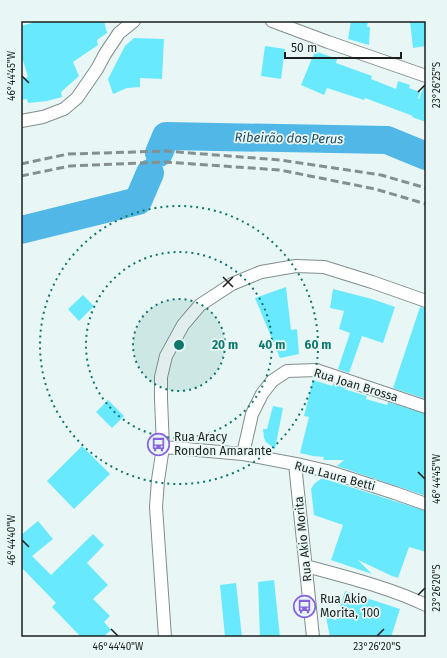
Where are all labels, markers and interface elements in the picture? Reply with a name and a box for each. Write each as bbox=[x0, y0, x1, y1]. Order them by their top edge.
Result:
scale bar bbox=[285, 34, 401, 60]
text: 50 m bbox=[291, 41, 317, 55]
text: 46°44'45"W bbox=[6, 50, 18, 101]
text: 23°26'25"S bbox=[431, 61, 443, 108]
water label: Ribeirão dos Perus bbox=[234, 130, 344, 146]
centre of rings bbox=[172, 338, 186, 352]
text: 20 m bbox=[212, 338, 238, 352]
text: 40 m bbox=[259, 338, 285, 352]
text: 60 m bbox=[305, 338, 331, 352]
street label: Rua Joan Brossa bbox=[312, 366, 400, 404]
place label: Rua Aracy Rondon Amarante bbox=[174, 430, 272, 458]
bus stop icon: Rua Aracy Rondon Amarante bbox=[146, 431, 172, 457]
text: 46°44'45"W bbox=[431, 453, 443, 504]
street label: Rua Laura Betti bbox=[293, 458, 377, 494]
street label: Rua Akio Morita bbox=[292, 496, 314, 582]
text: 46°44'40"W bbox=[6, 514, 18, 565]
text: 23°26'20"S bbox=[431, 564, 443, 612]
place label: Rua Akio Morita, 100 bbox=[320, 592, 380, 620]
bus stop icon: Rua Akio Morita, 100 bbox=[292, 593, 318, 619]
text: 46°44'40"W bbox=[93, 641, 144, 653]
text: 23°26'20"S bbox=[353, 641, 401, 653]

